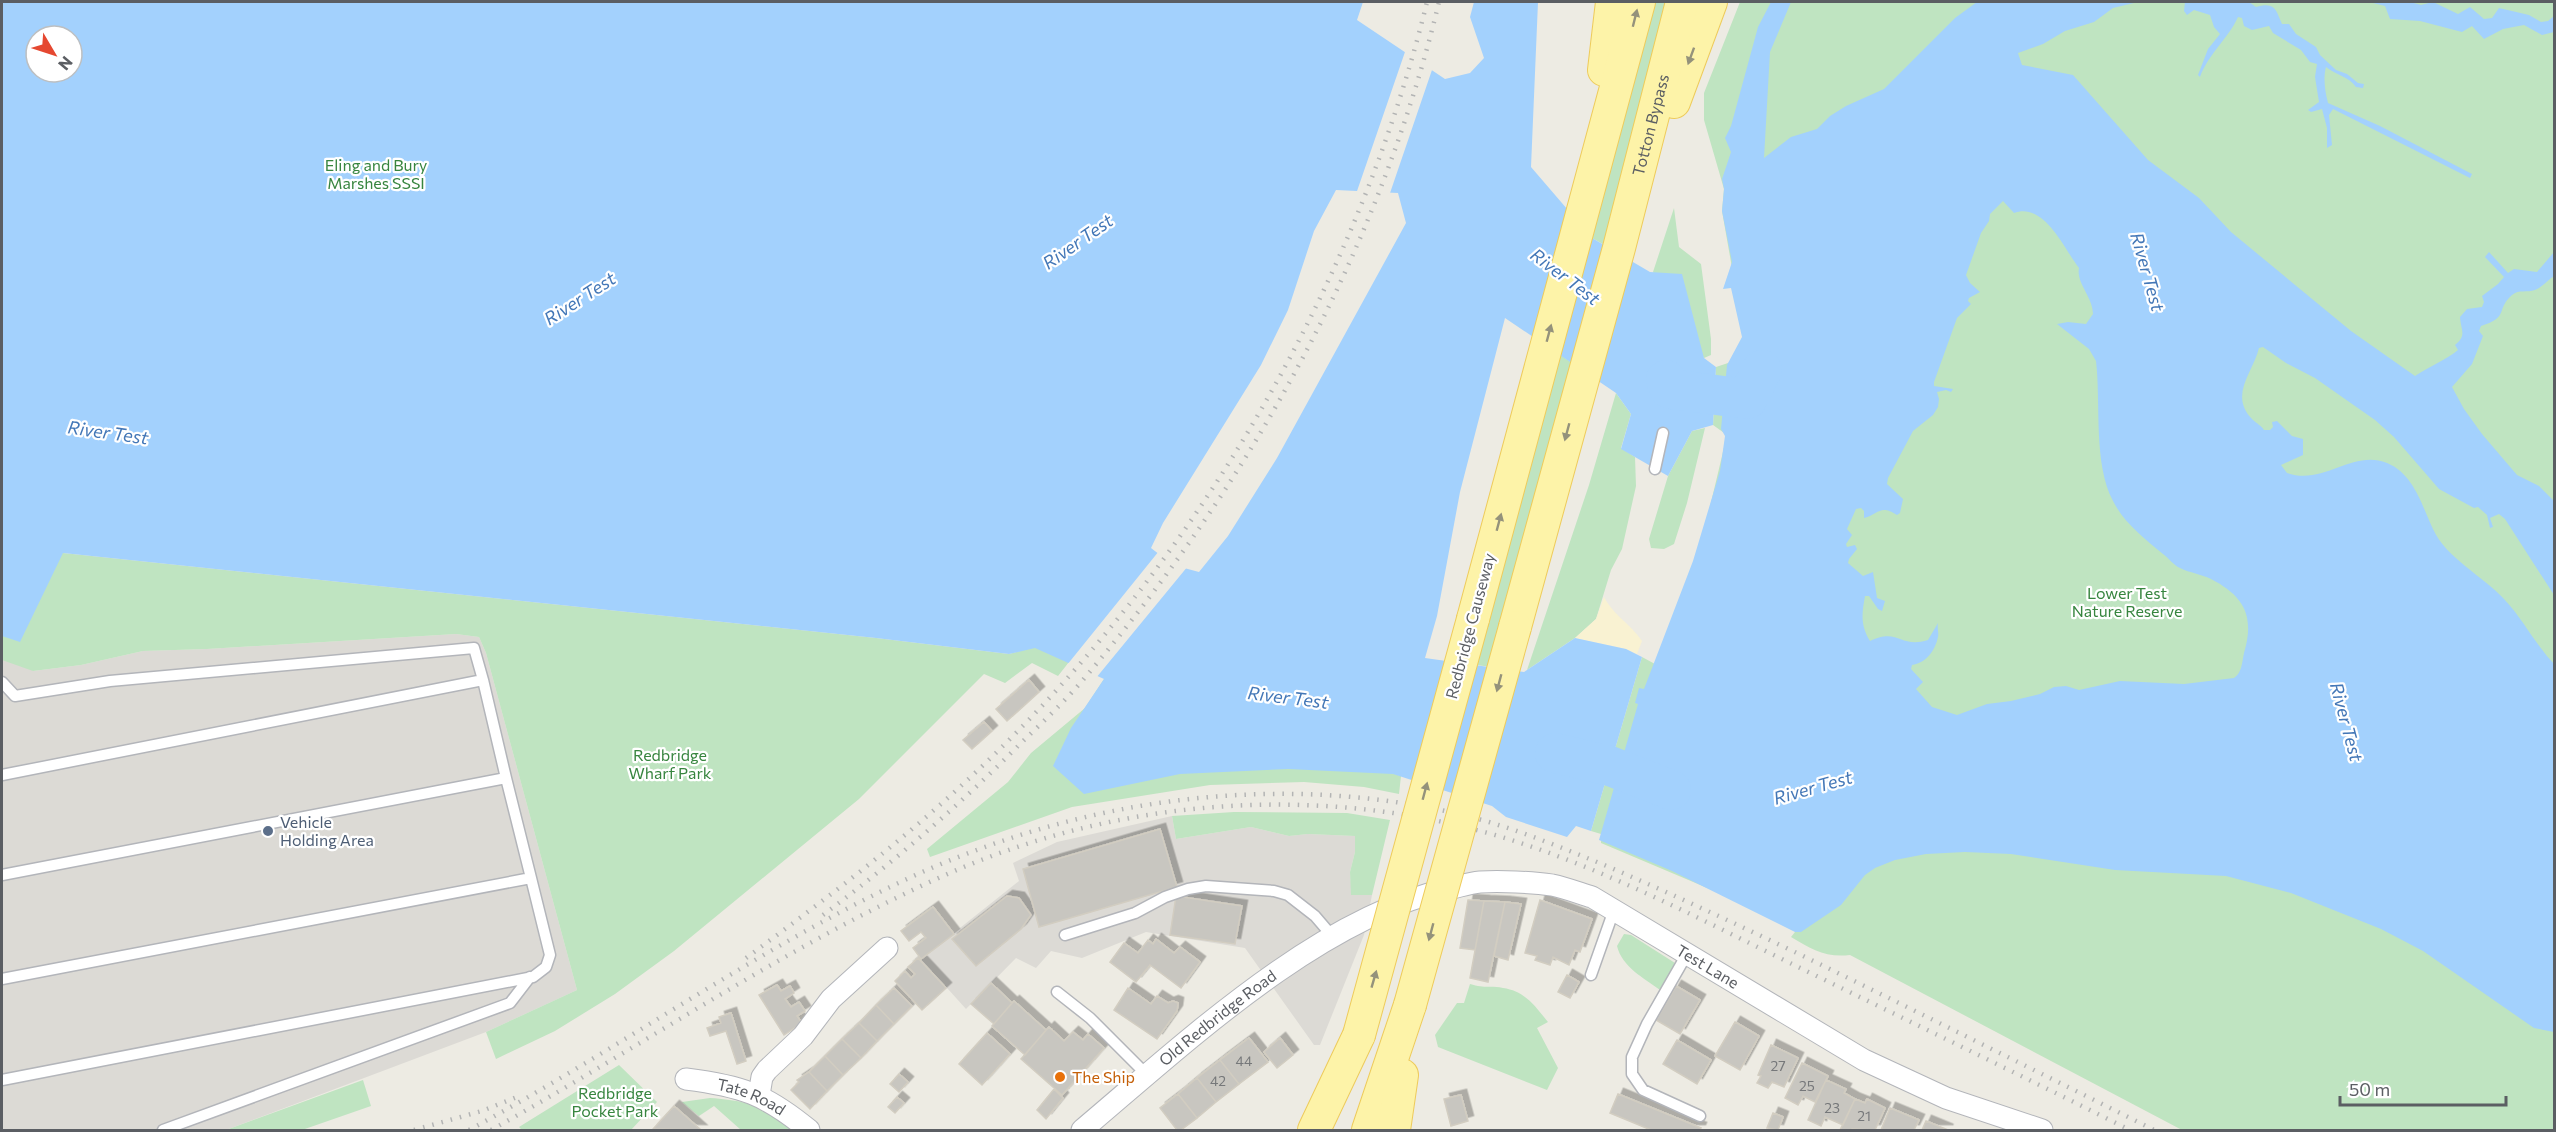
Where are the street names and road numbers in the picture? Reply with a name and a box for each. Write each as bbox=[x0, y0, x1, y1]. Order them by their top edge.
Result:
street label: Totton Bypass bbox=[1628, 72, 1672, 178]
street label: Redbridge Causeway bbox=[1441, 551, 1498, 701]
street label: Test Lane bbox=[1673, 940, 1743, 992]
street label: Old Redbridge Road bbox=[1155, 965, 1280, 1069]
street label: Tate Road bbox=[716, 1074, 789, 1119]

